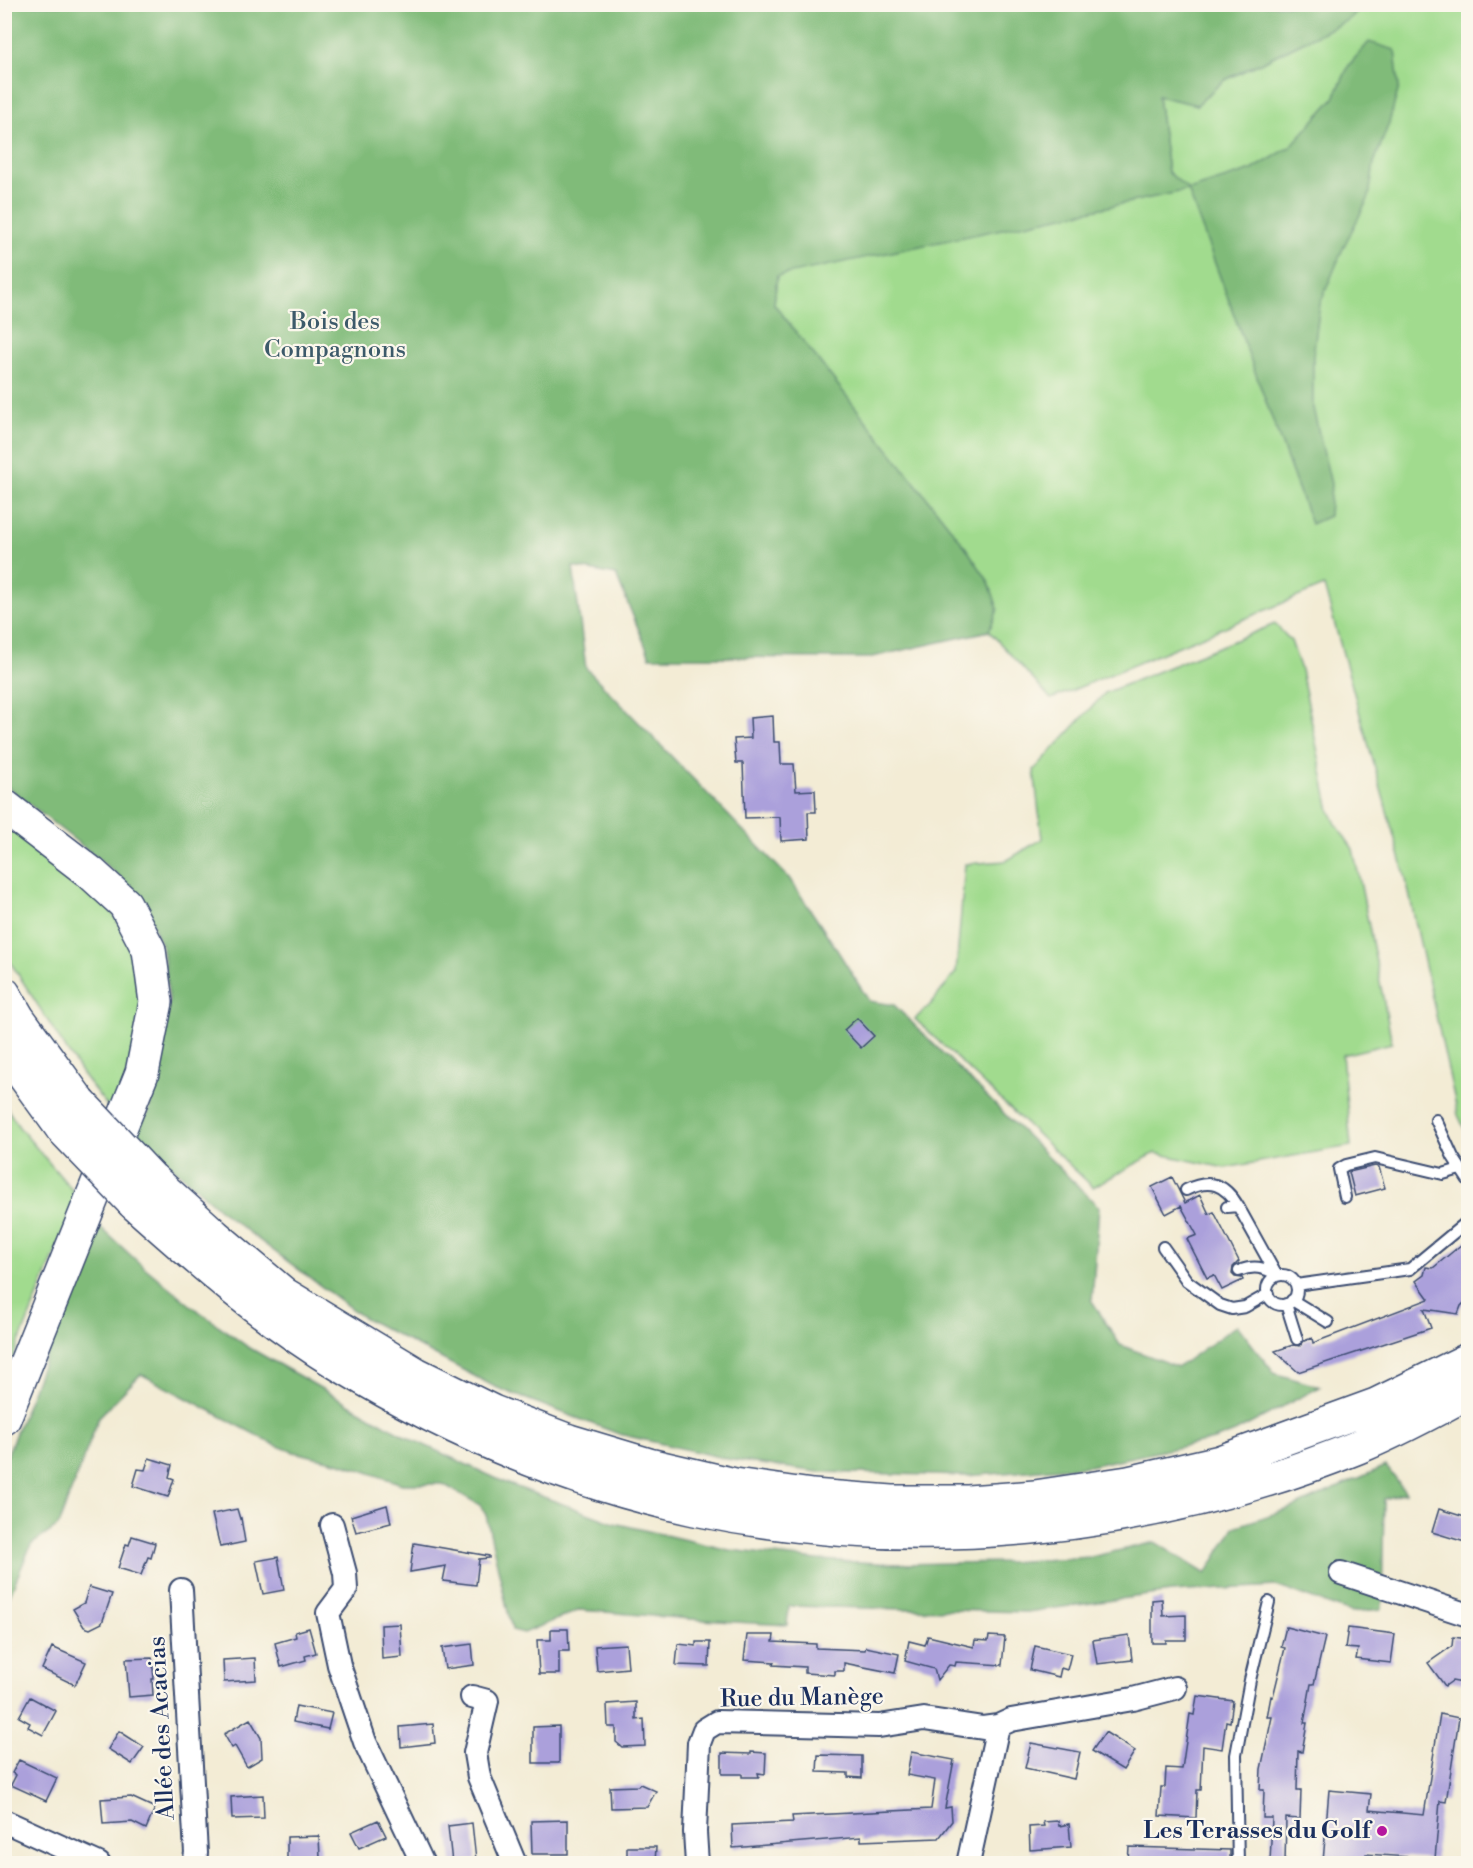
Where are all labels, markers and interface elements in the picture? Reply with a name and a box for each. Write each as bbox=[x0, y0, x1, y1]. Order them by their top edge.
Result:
park label: Bois des Compagnons bbox=[264, 307, 406, 365]
street label: Allée des Acacias bbox=[142, 1635, 182, 1822]
street label: Rue du Manège bbox=[720, 1682, 884, 1714]
place label: Les Terasses du Golf bbox=[1143, 1816, 1373, 1846]
marker: Les Terasses du Golf bbox=[1375, 1824, 1389, 1838]

